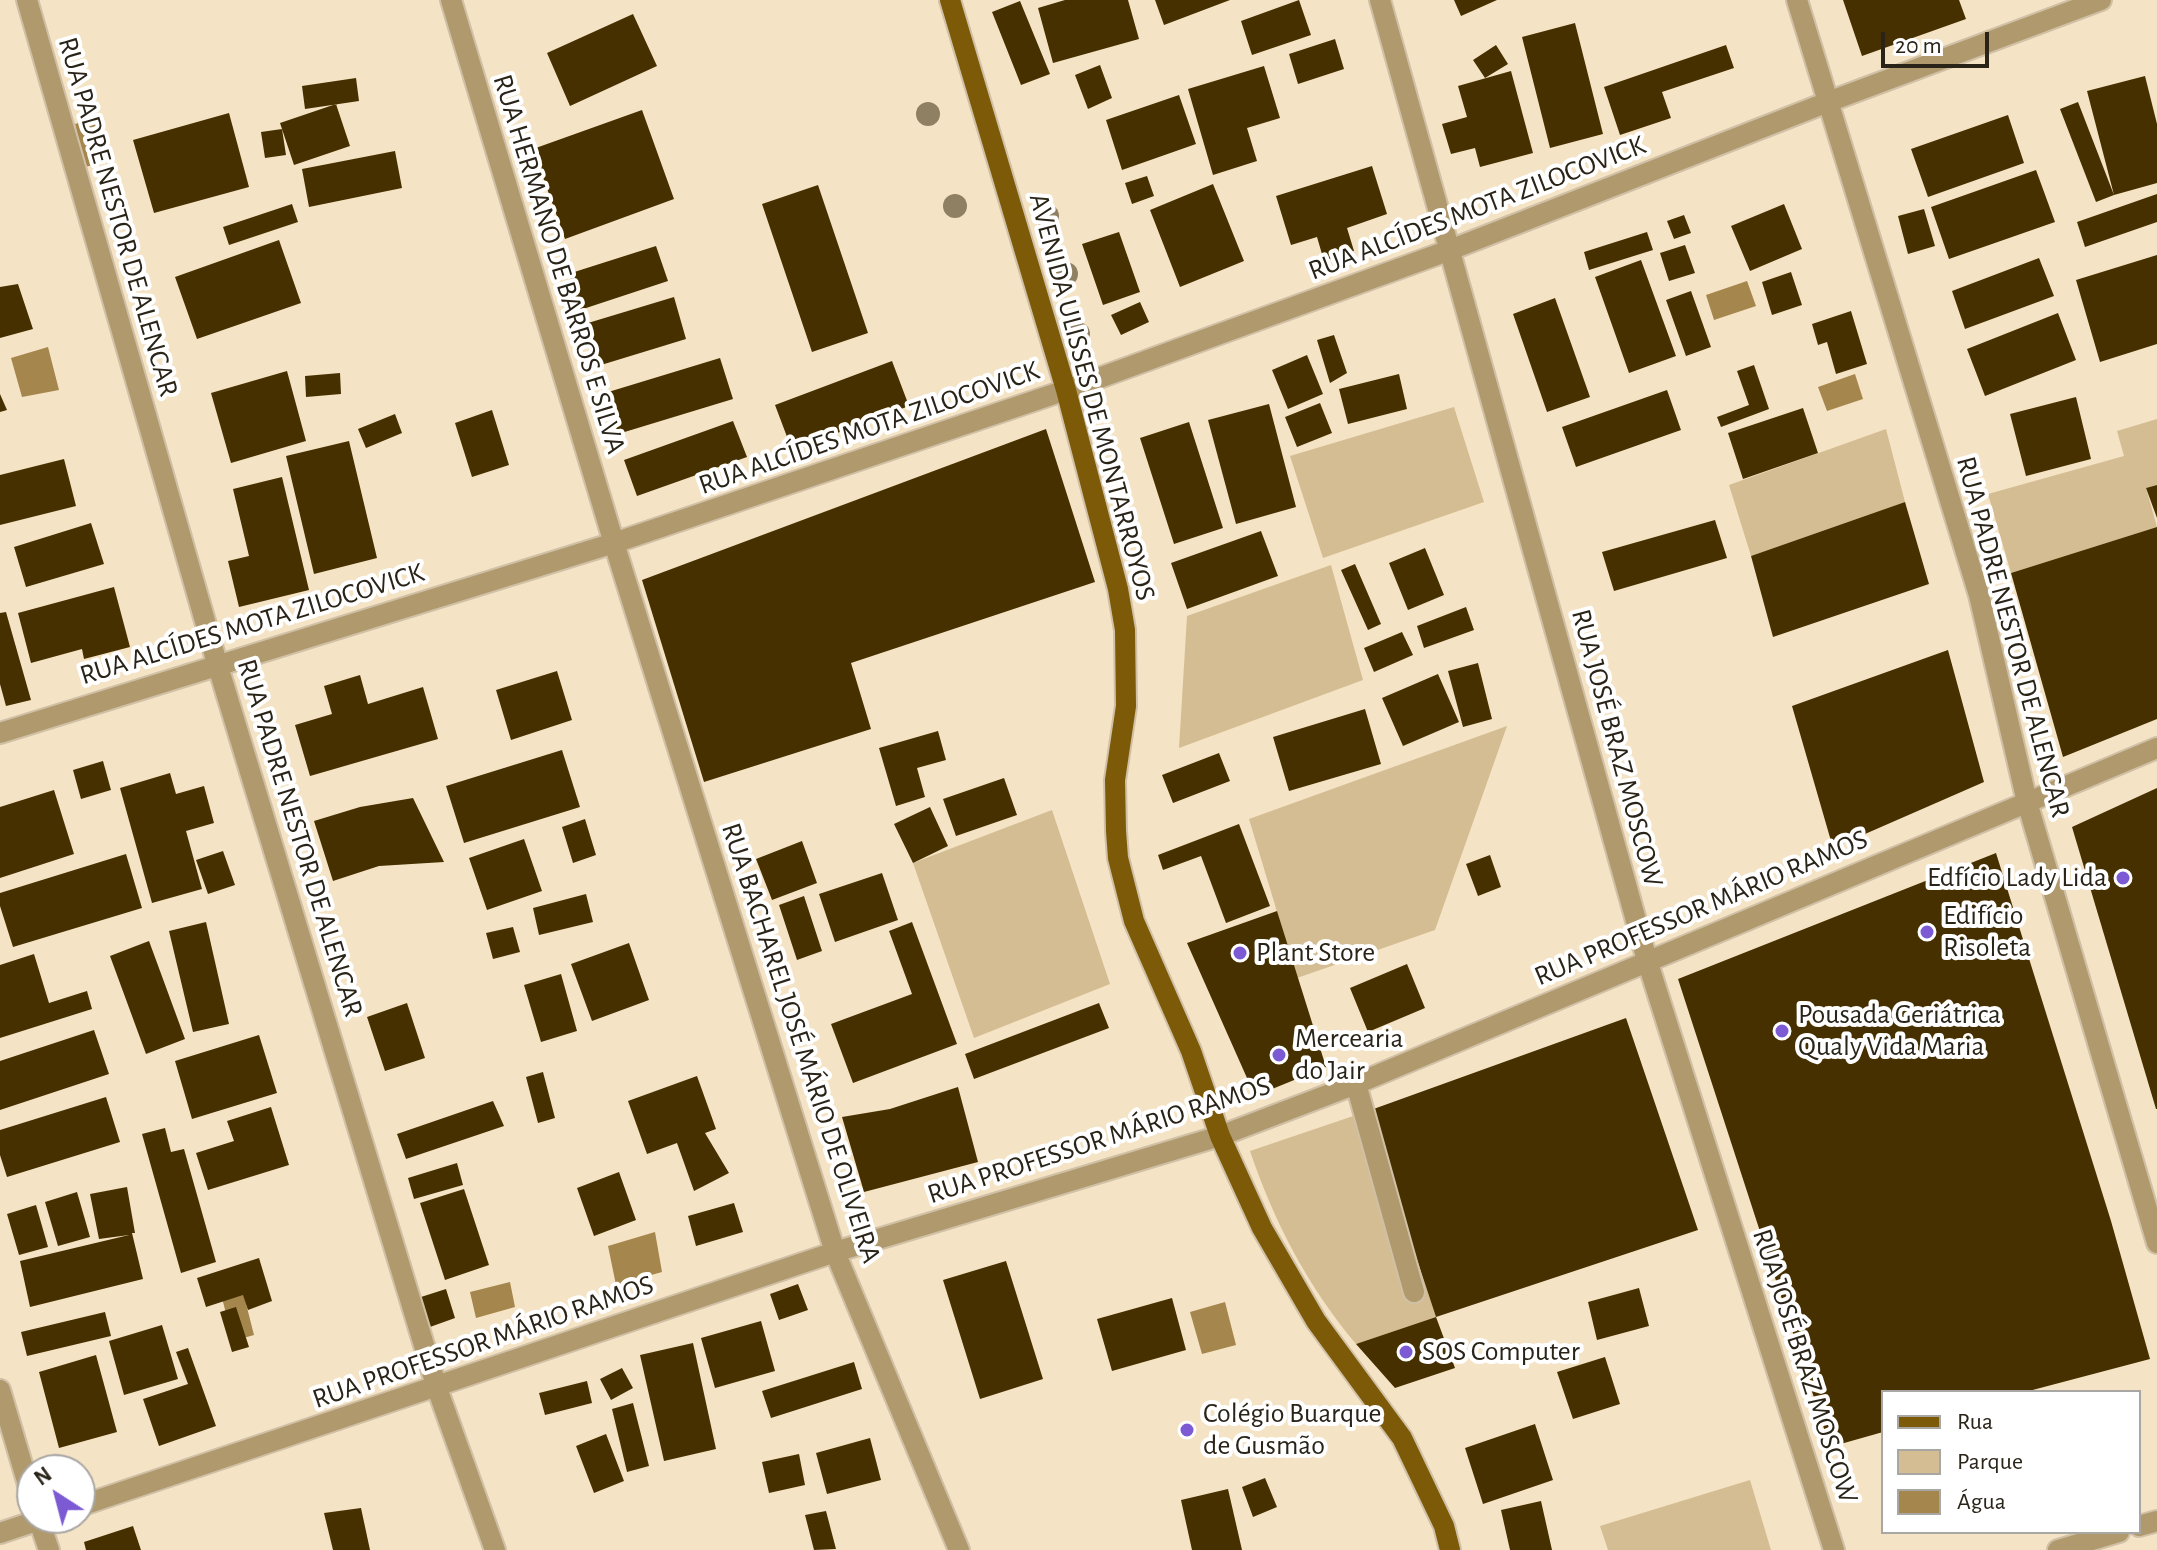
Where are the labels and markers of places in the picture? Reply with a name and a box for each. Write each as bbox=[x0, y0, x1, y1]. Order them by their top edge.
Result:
place label: Edfício Lady Lida bbox=[1927, 861, 2107, 895]
marker: Edfício Lady Lida bbox=[2114, 869, 2132, 887]
place label: Edifício Risoleta bbox=[1943, 899, 2031, 965]
marker: Edifício Risoleta bbox=[1918, 923, 1936, 941]
place label: Plant Store bbox=[1256, 936, 1375, 970]
marker: Plant Store bbox=[1231, 944, 1249, 962]
place label: Pousada Geriátrica Qualy Vida Maria bbox=[1798, 998, 2001, 1064]
place label: Mercearia do Jair bbox=[1295, 1022, 1404, 1088]
marker: Pousada Geriátrica Qualy Vida Maria bbox=[1773, 1022, 1791, 1040]
marker: Mercearia do Jair bbox=[1270, 1046, 1288, 1064]
place label: SOS Computer bbox=[1422, 1335, 1580, 1369]
marker: SOS Computer bbox=[1397, 1343, 1415, 1361]
place label: Colégio Buarque de Gusmão bbox=[1203, 1397, 1381, 1463]
marker: Colégio Buarque de Gusmão bbox=[1178, 1421, 1196, 1439]

